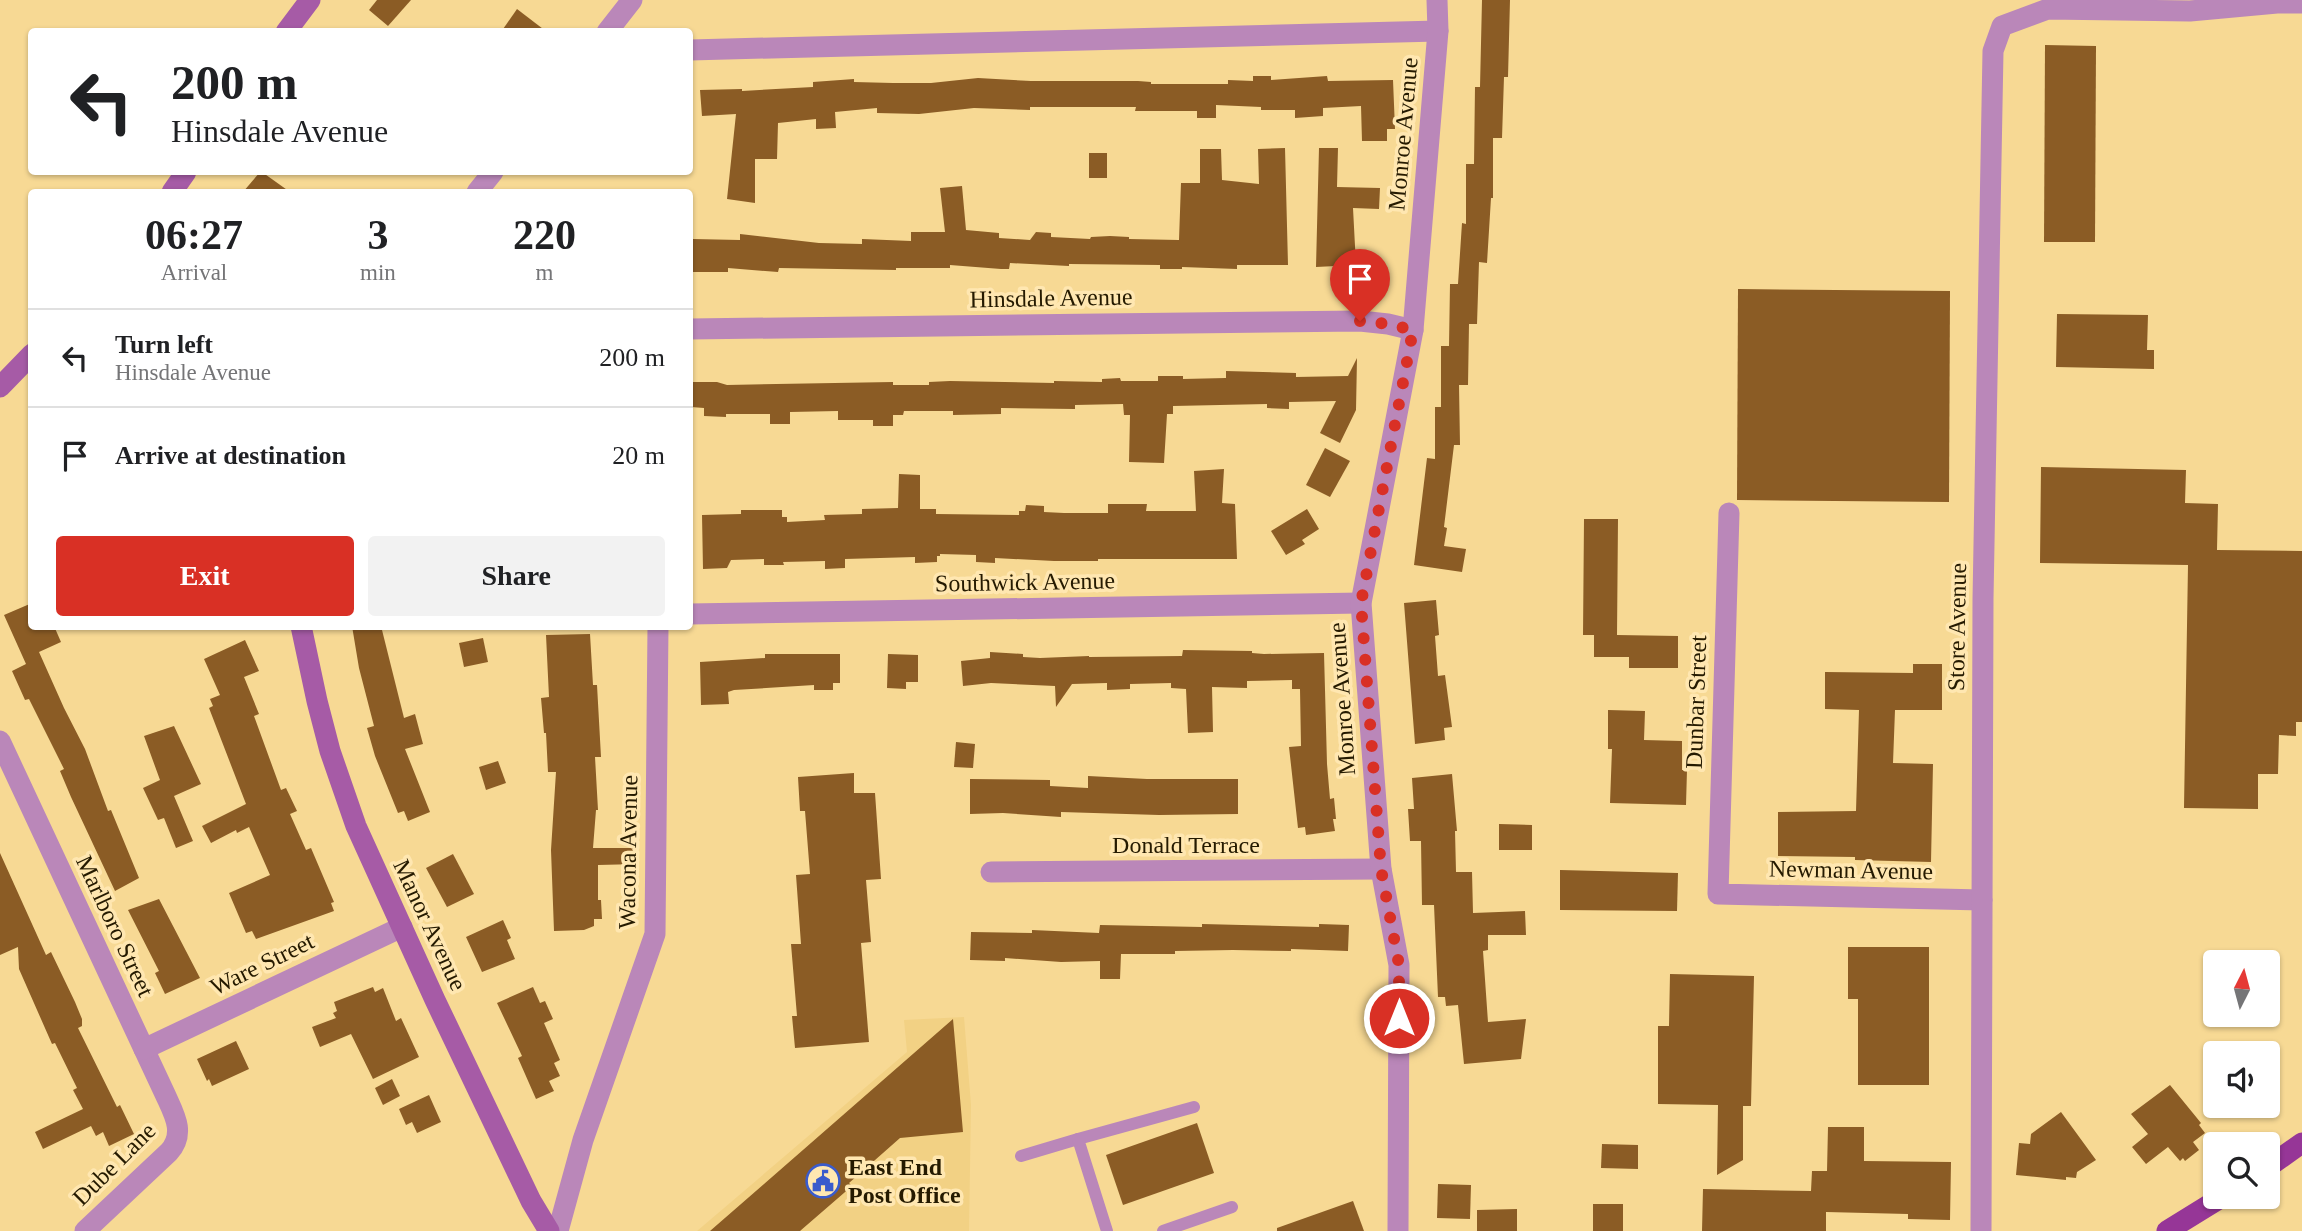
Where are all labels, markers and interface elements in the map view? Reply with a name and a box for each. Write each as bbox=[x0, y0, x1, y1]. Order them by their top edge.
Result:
text: 200 m bbox=[171, 55, 298, 110]
icon: left bbox=[56, 56, 147, 147]
street label: Monroe Avenue bbox=[1383, 56, 1423, 212]
text: Hinsdale Avenue bbox=[171, 113, 388, 149]
text: 06:27 bbox=[145, 212, 243, 258]
text: 3 bbox=[367, 212, 388, 258]
text: 220 bbox=[513, 212, 576, 258]
pin bbox=[1330, 249, 1390, 321]
text: Arrival bbox=[161, 260, 227, 285]
text: min bbox=[360, 260, 396, 285]
text: m bbox=[535, 260, 553, 285]
icon: arrive bbox=[1341, 260, 1379, 298]
street label: Hinsdale Avenue bbox=[969, 284, 1133, 312]
text: Turn left bbox=[115, 330, 213, 359]
icon: left bbox=[56, 339, 94, 377]
text: 200 m bbox=[599, 343, 665, 372]
text: Hinsdale Avenue bbox=[115, 360, 271, 385]
icon: arrive bbox=[56, 437, 94, 475]
text: Arrive at destination bbox=[115, 441, 346, 470]
text: 20 m bbox=[612, 441, 665, 470]
button: Exit bbox=[56, 536, 354, 616]
button: Share bbox=[368, 536, 665, 616]
street label: Store Avenue bbox=[1943, 563, 1971, 691]
street label: Southwick Avenue bbox=[935, 567, 1115, 597]
street label: Monroe Avenue bbox=[1324, 622, 1360, 776]
street label: Dunbar Street bbox=[1681, 634, 1711, 769]
street label: Wacona Avenue bbox=[614, 775, 642, 929]
street label: Donald Terrace bbox=[1112, 832, 1260, 858]
street label: Marlboro Street bbox=[71, 851, 159, 1001]
street label: Manor Avenue bbox=[388, 855, 472, 995]
street label: Newman Avenue bbox=[1769, 856, 1933, 884]
street label: Ware Street bbox=[206, 928, 318, 1000]
north arrow bbox=[2203, 950, 2280, 1027]
map controls bbox=[2203, 950, 2280, 1209]
position arrow bbox=[1362, 981, 1436, 1055]
button: sound bbox=[2203, 1041, 2280, 1118]
street label: Dube Lane bbox=[67, 1117, 161, 1211]
button: search bbox=[2203, 1132, 2280, 1209]
place label: East End Post Office bbox=[848, 1154, 961, 1208]
public building icon: East End Post Office bbox=[804, 1162, 842, 1200]

